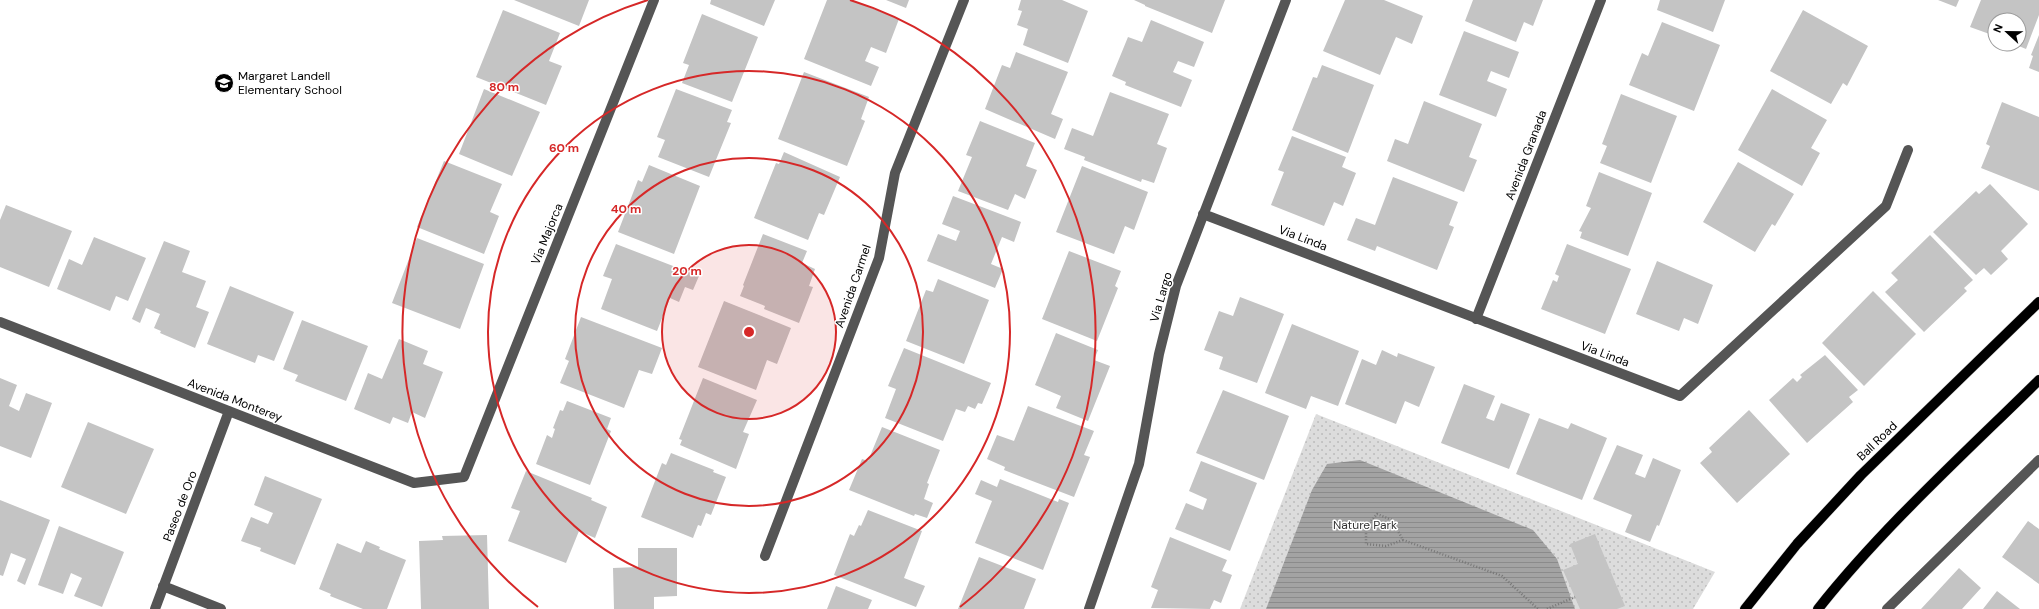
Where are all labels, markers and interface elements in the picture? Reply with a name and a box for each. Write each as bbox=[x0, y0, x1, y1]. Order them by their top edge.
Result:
north arrow bbox=[1987, 12, 2027, 52]
text: N bbox=[1990, 22, 2006, 35]
place label: Margaret Landell Elementary School bbox=[238, 68, 342, 98]
school or university icon: Margaret Landell Elementary School bbox=[213, 72, 235, 94]
text: 80 m bbox=[489, 79, 519, 95]
street label: Avenida Granada bbox=[1502, 108, 1550, 202]
text: 60 m bbox=[549, 140, 579, 156]
street label: Via Majorca bbox=[527, 201, 567, 267]
text: 40 m bbox=[611, 201, 641, 217]
street label: Via Linda bbox=[1276, 221, 1330, 255]
street label: Avenida Carmel bbox=[831, 242, 875, 330]
text: 20 m bbox=[672, 263, 702, 279]
street label: Via Largo bbox=[1146, 270, 1176, 324]
centre of rings bbox=[742, 325, 756, 339]
street label: Via Linda bbox=[1578, 337, 1632, 371]
street label: Avenida Monterey bbox=[185, 375, 285, 426]
street label: Ball Road bbox=[1853, 418, 1901, 464]
street label: Paseo de Oro bbox=[159, 468, 201, 544]
park label: Nature Park bbox=[1333, 517, 1397, 533]

